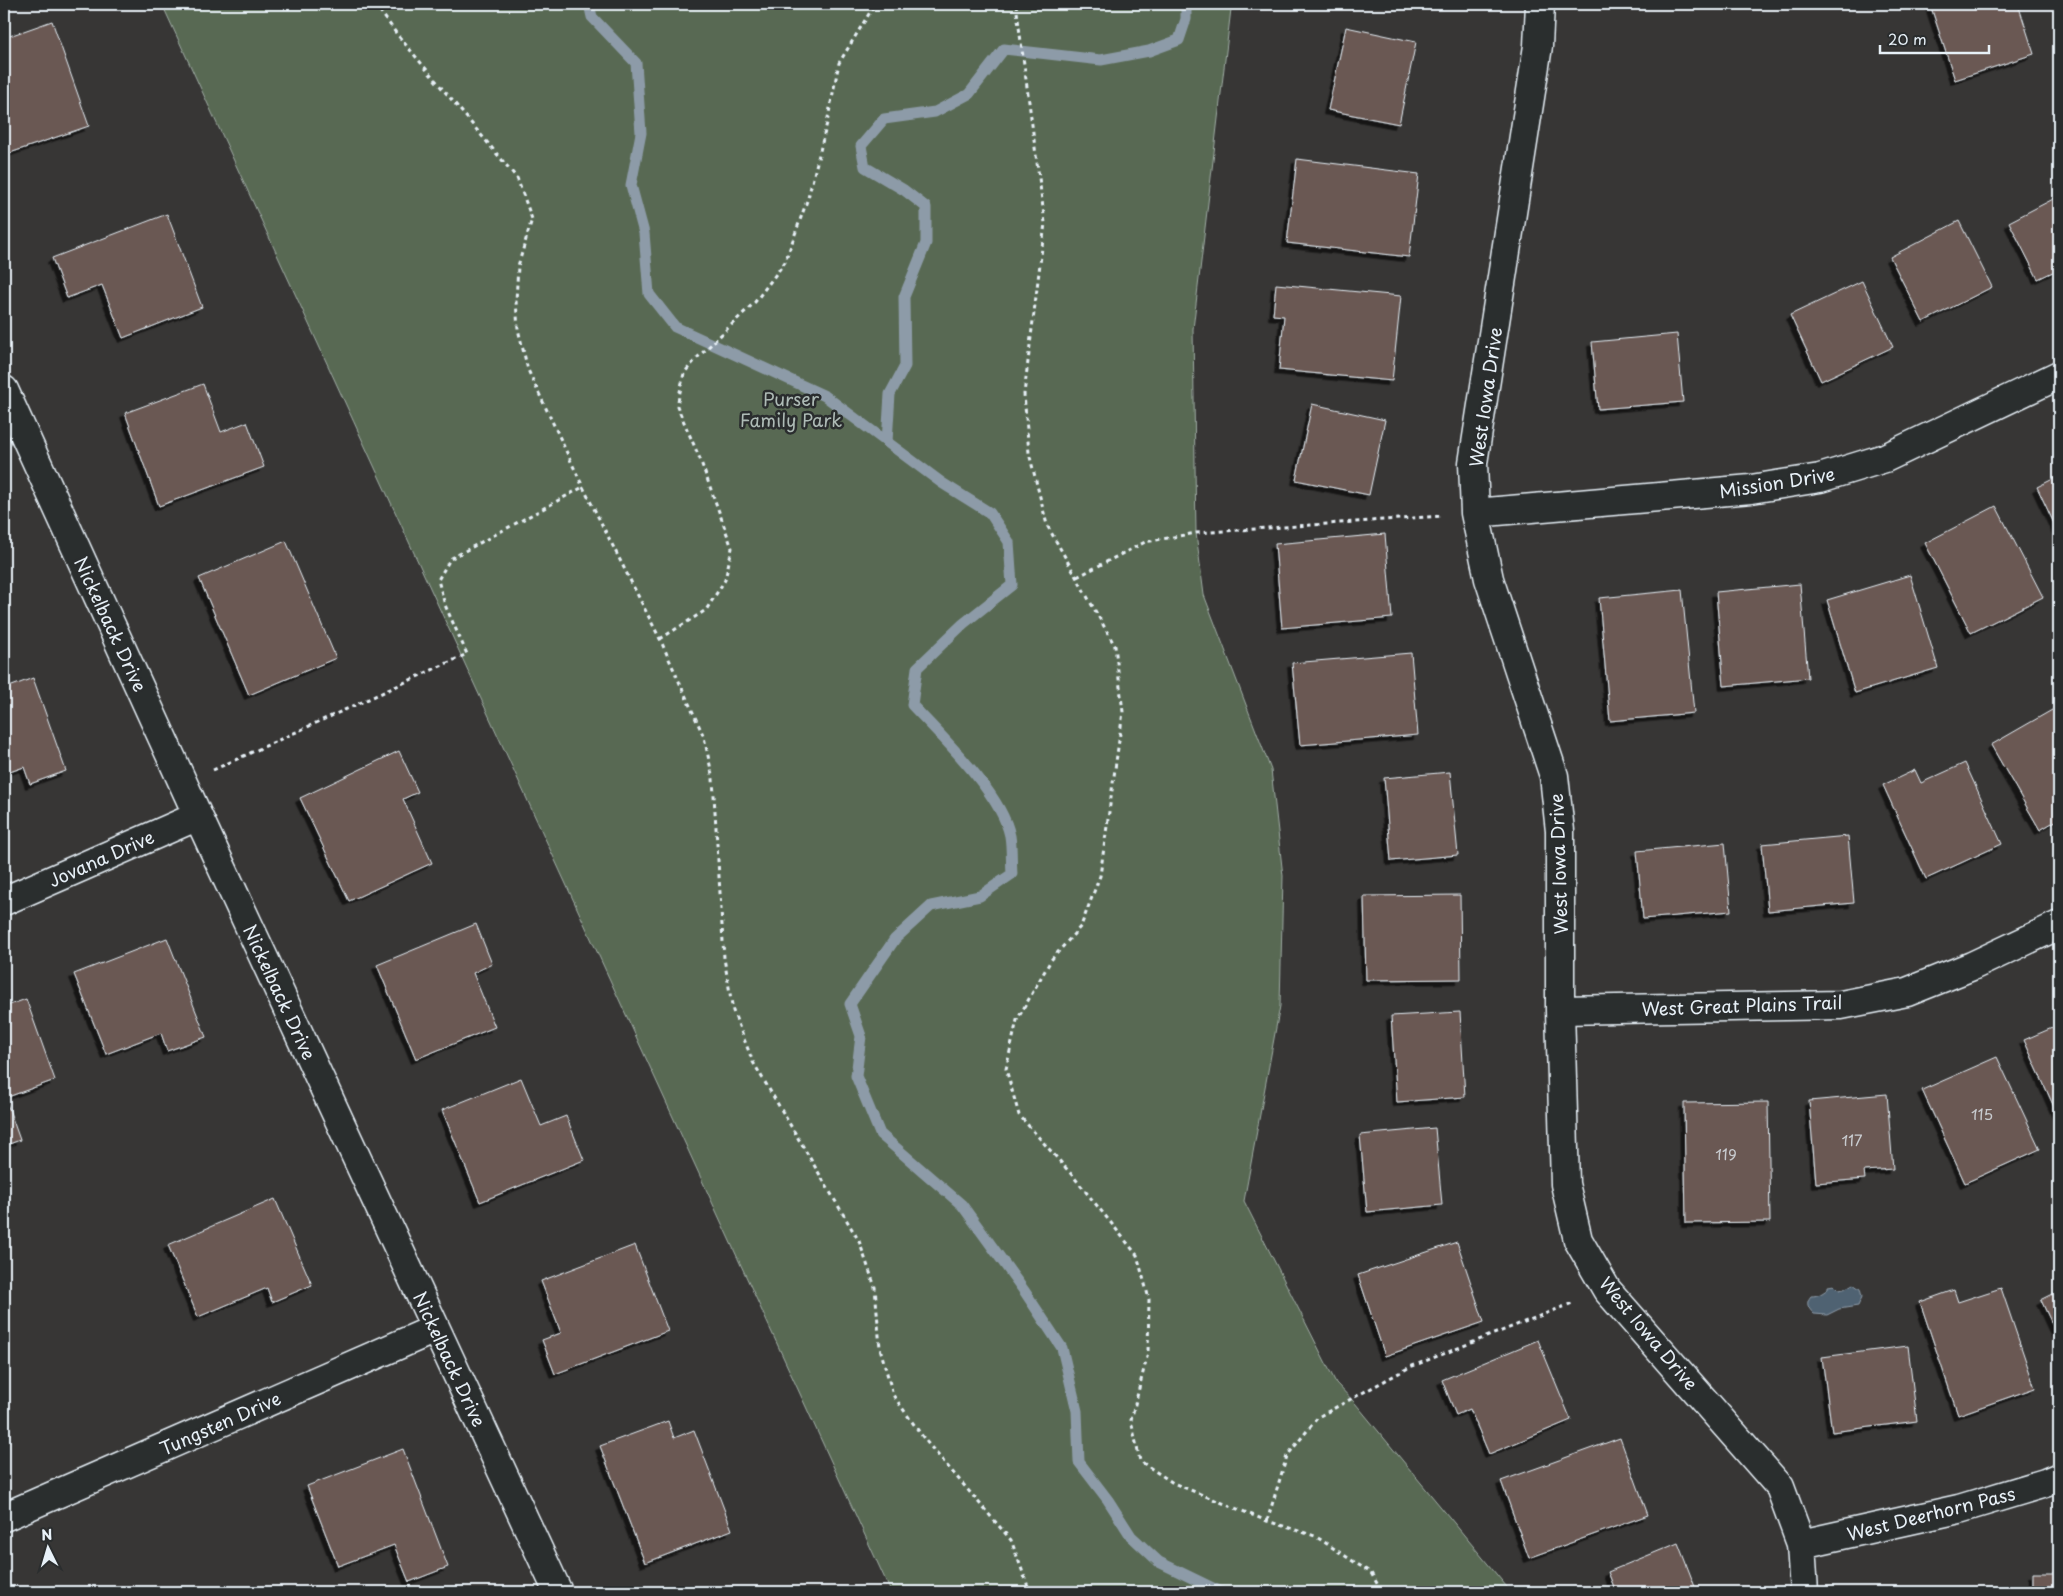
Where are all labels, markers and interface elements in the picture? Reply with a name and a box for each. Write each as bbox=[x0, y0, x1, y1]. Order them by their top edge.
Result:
scale bar bbox=[1880, 22, 1989, 54]
text: 20 m bbox=[1888, 27, 1927, 50]
street label: West Iowa Drive bbox=[1462, 325, 1508, 469]
park label: Purser Family Park bbox=[740, 385, 842, 433]
street label: Mission Drive bbox=[1717, 460, 1837, 504]
street label: Nickelback Drive bbox=[68, 552, 154, 696]
street label: West Iowa Drive bbox=[1542, 793, 1574, 935]
street label: Jovana Drive bbox=[44, 823, 158, 893]
street label: Nickelback Drive bbox=[237, 920, 323, 1064]
street label: West Great Plains Trail bbox=[1641, 988, 1843, 1022]
house number: 115 bbox=[1971, 1102, 1993, 1125]
house number: 117 bbox=[1841, 1128, 1863, 1151]
house number: 119 bbox=[1715, 1142, 1737, 1165]
street label: West Iowa Drive bbox=[1593, 1270, 1705, 1396]
street label: Nickelback Drive bbox=[407, 1287, 493, 1431]
street label: Tungsten Drive bbox=[155, 1384, 285, 1462]
street label: West Deerhorn Pass bbox=[1844, 1479, 2018, 1547]
north arrow bbox=[22, 1524, 72, 1574]
text: N bbox=[40, 1524, 53, 1545]

